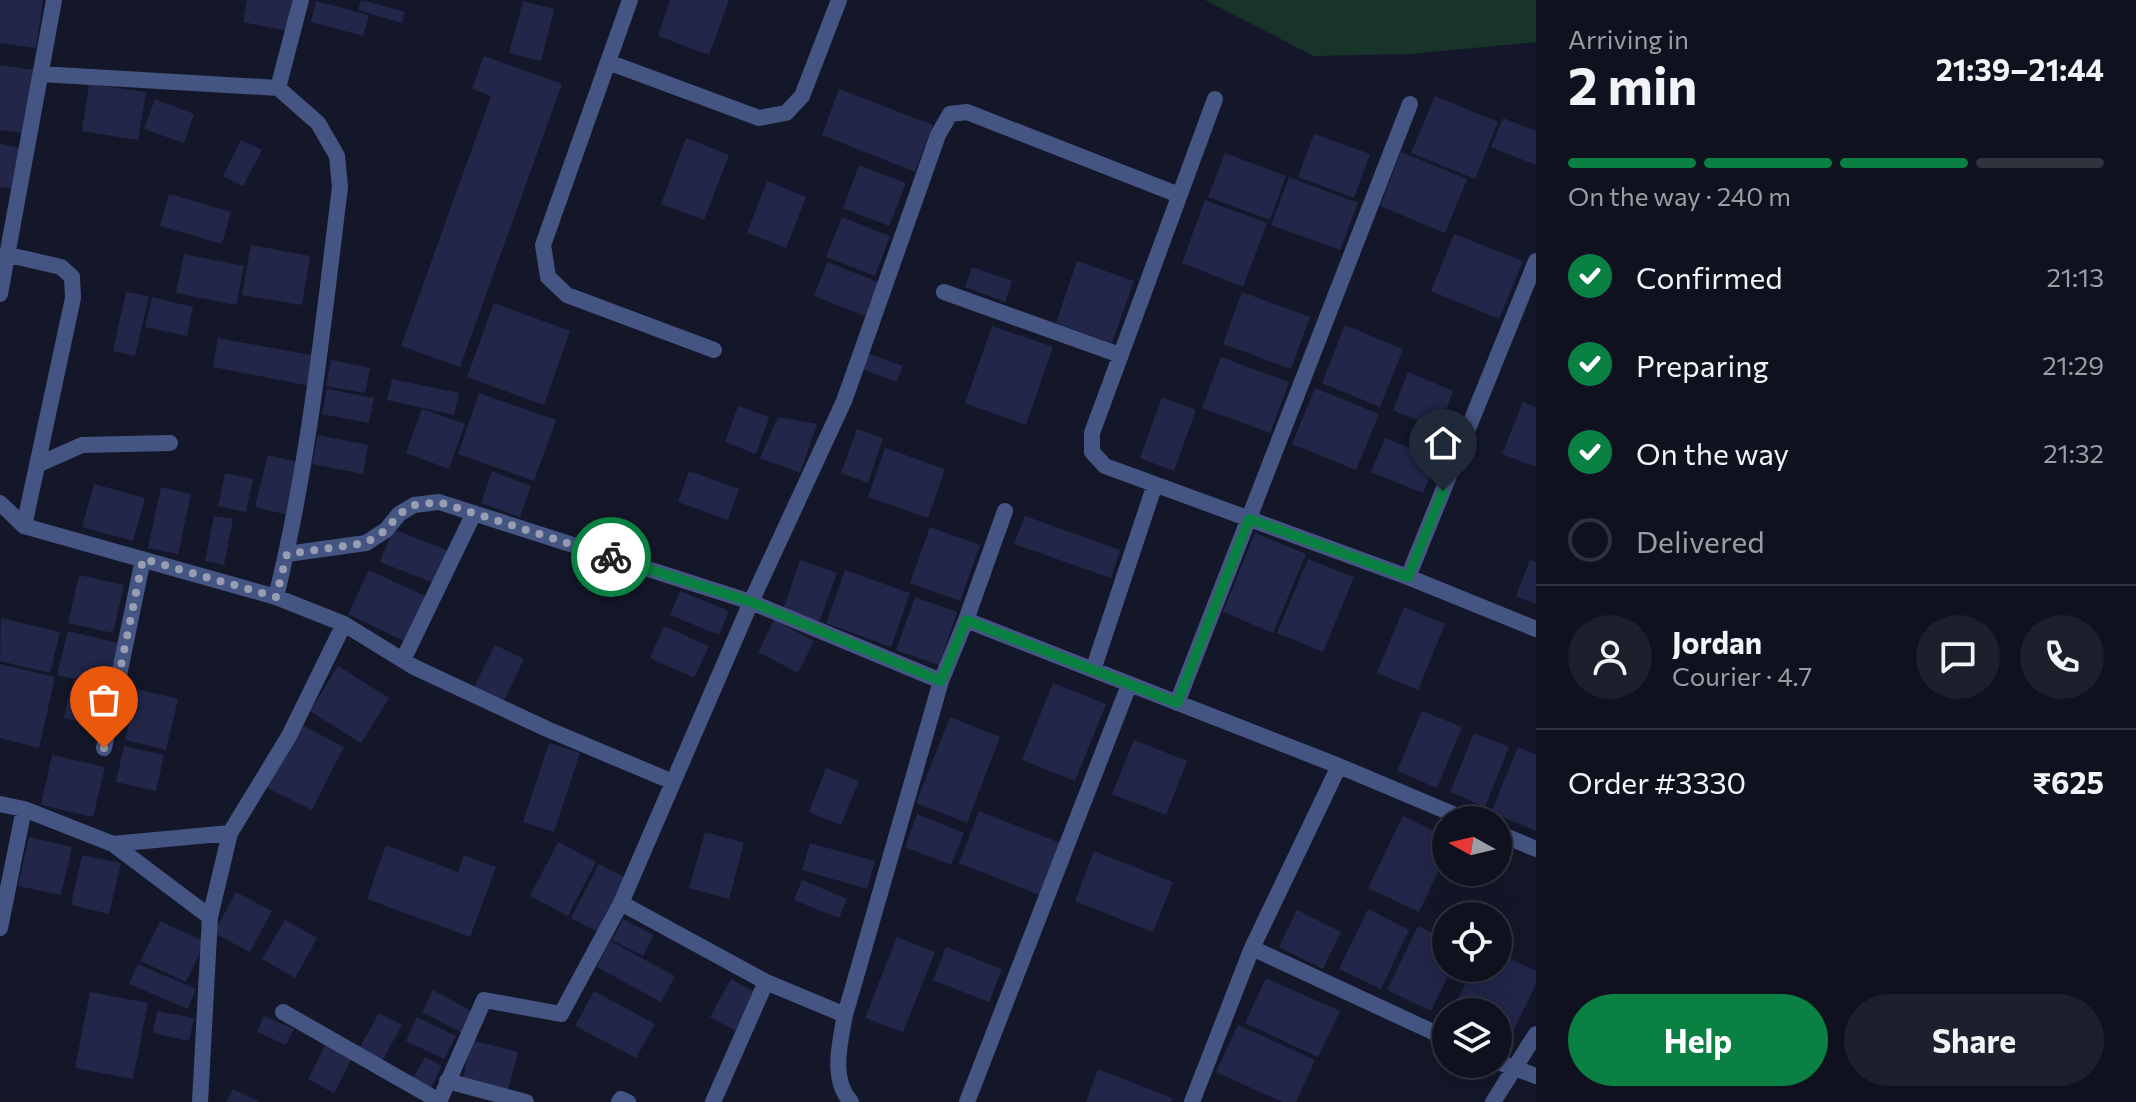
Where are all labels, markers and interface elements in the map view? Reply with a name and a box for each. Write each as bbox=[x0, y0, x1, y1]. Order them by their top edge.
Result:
text: Arriving in bbox=[1568, 23, 1689, 54]
text: 21:39–21:44 bbox=[1936, 50, 2104, 87]
text: 2 min bbox=[1568, 52, 1697, 116]
text: On the way · 240 m bbox=[1568, 180, 1791, 211]
icon: check bbox=[1568, 254, 1612, 298]
text: Confirmed bbox=[1636, 258, 1783, 295]
text: 21:13 bbox=[2046, 261, 2104, 292]
icon: check bbox=[1568, 342, 1612, 386]
text: Preparing bbox=[1636, 346, 1769, 383]
text: 21:29 bbox=[2042, 349, 2104, 380]
pin bbox=[1409, 409, 1477, 491]
icon: home bbox=[1421, 421, 1465, 465]
icon: check bbox=[1568, 430, 1612, 474]
text: On the way bbox=[1636, 434, 1789, 471]
text: 21:32 bbox=[2043, 437, 2104, 468]
courier bbox=[571, 517, 651, 597]
text: Delivered bbox=[1636, 522, 1765, 559]
icon: bike bbox=[589, 535, 633, 579]
button: person bbox=[1568, 615, 1652, 699]
button: chat bbox=[1916, 615, 2000, 699]
button: phone bbox=[2020, 615, 2104, 699]
text: Jordan bbox=[1672, 623, 1762, 660]
text: Courier · 4.7 bbox=[1672, 660, 1812, 691]
pin bbox=[70, 666, 138, 748]
icon: bag bbox=[82, 678, 126, 722]
text: Order #3330 bbox=[1568, 763, 1746, 800]
text: ₹625 bbox=[2033, 763, 2104, 800]
north arrow bbox=[1432, 806, 1512, 886]
map controls bbox=[1432, 806, 1512, 1078]
button: locate bbox=[1432, 902, 1512, 982]
button: Help bbox=[1568, 994, 1828, 1086]
button: Share bbox=[1844, 994, 2104, 1086]
button: layers bbox=[1432, 998, 1512, 1078]

